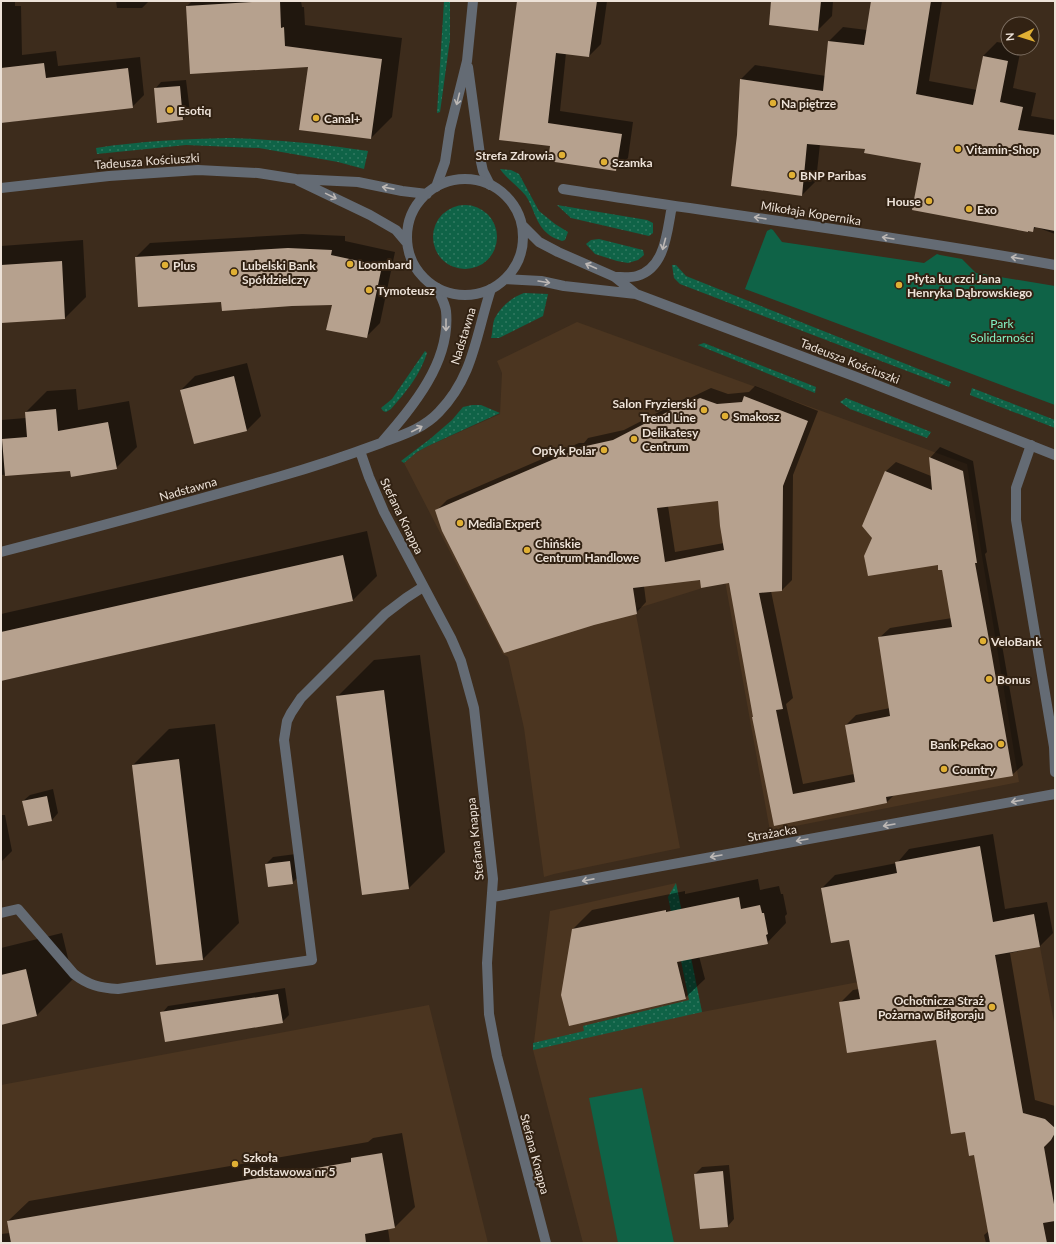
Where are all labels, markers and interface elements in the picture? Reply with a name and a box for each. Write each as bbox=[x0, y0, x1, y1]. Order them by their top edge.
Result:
north arrow bbox=[1000, 16, 1040, 56]
text: N bbox=[1003, 32, 1016, 41]
one-way arrow bbox=[453, 92, 461, 105]
place label: Na piętrze bbox=[781, 96, 837, 111]
marker: Na piętrze bbox=[768, 98, 778, 108]
place label: Esotiq bbox=[178, 103, 212, 118]
marker: Esotiq bbox=[165, 105, 175, 115]
place label: Canal+ bbox=[324, 111, 361, 126]
marker: Canal+ bbox=[311, 113, 321, 123]
place label: Vitamin-Shop bbox=[965, 142, 1039, 157]
marker: Vitamin-Shop bbox=[953, 144, 963, 154]
place label: Strefa Zdrowia bbox=[476, 148, 554, 163]
street label: Tadeusza Kościuszki bbox=[94, 150, 200, 172]
marker: Strefa Zdrowia bbox=[557, 150, 567, 160]
place label: Szamka bbox=[612, 155, 653, 170]
marker: Szamka bbox=[599, 157, 609, 167]
place label: BNP Paribas bbox=[800, 168, 866, 183]
marker: BNP Paribas bbox=[787, 170, 797, 180]
one-way arrow bbox=[382, 184, 395, 192]
one-way arrow bbox=[324, 193, 336, 200]
place label: House bbox=[887, 194, 922, 209]
marker: House bbox=[924, 196, 934, 206]
street label: Mikołaja Kopernika bbox=[760, 198, 862, 228]
place label: Exo bbox=[977, 202, 997, 217]
marker: Exo bbox=[964, 204, 974, 214]
one-way arrow bbox=[754, 214, 767, 222]
one-way arrow bbox=[882, 234, 895, 242]
one-way arrow bbox=[659, 238, 667, 251]
one-way arrow bbox=[1010, 254, 1023, 262]
place label: Loombard bbox=[358, 257, 412, 272]
place label: Plus bbox=[173, 258, 195, 273]
place label: Lubelski Bank Spółdzielczy bbox=[242, 258, 316, 287]
marker: Loombard bbox=[345, 259, 355, 269]
marker: Plus bbox=[160, 260, 170, 270]
one-way arrow bbox=[586, 262, 598, 269]
marker: Lubelski Bank Spółdzielczy bbox=[229, 267, 239, 277]
place label: Płyta ku czci Jana Henryka Dąbrowskiego bbox=[907, 271, 1032, 300]
one-way arrow bbox=[537, 278, 550, 286]
marker: Płyta ku czci Jana Henryka Dąbrowskiego bbox=[894, 280, 904, 290]
place label: Tymoteusz bbox=[377, 283, 435, 298]
marker: Tymoteusz bbox=[364, 285, 374, 295]
street label: Nadstawna bbox=[447, 305, 479, 366]
park label: Park Solidarności bbox=[970, 316, 1034, 345]
one-way arrow bbox=[442, 318, 450, 331]
street label: Tadeusza Kościuszki bbox=[798, 335, 902, 387]
place label: Salon Fryzierski Trend Line bbox=[613, 396, 697, 425]
marker: Salon Fryzierski Trend Line bbox=[699, 405, 709, 415]
place label: Smakosz bbox=[733, 409, 780, 424]
marker: Smakosz bbox=[720, 411, 730, 421]
one-way arrow bbox=[411, 425, 423, 432]
place label: Delikatesy Centrum bbox=[642, 425, 699, 454]
marker: Delikatesy Centrum bbox=[629, 434, 639, 444]
place label: Optyk Polar bbox=[532, 443, 597, 458]
marker: Optyk Polar bbox=[599, 445, 609, 455]
street label: Nadstawna bbox=[157, 474, 219, 504]
street label: Stefana Knappa bbox=[377, 476, 427, 556]
place label: Media Expert bbox=[468, 516, 540, 531]
marker: Media Expert bbox=[455, 518, 465, 528]
place label: Chińskie Centrum Handlowe bbox=[535, 536, 640, 565]
marker: Chińskie Centrum Handlowe bbox=[522, 545, 532, 555]
place label: VeloBank bbox=[990, 634, 1042, 649]
marker: VeloBank bbox=[978, 636, 988, 646]
place label: Bonus bbox=[997, 672, 1031, 687]
marker: Bonus bbox=[984, 674, 994, 684]
place label: Bank Pekao bbox=[930, 737, 993, 752]
marker: Bank Pekao bbox=[996, 739, 1006, 749]
place label: Country bbox=[952, 762, 996, 777]
marker: Country bbox=[939, 764, 949, 774]
street label: Stefana Knappa bbox=[463, 797, 487, 881]
one-way arrow bbox=[1011, 798, 1024, 806]
street label: Strażacka bbox=[746, 821, 798, 845]
one-way arrow bbox=[883, 821, 896, 829]
one-way arrow bbox=[796, 837, 809, 845]
one-way arrow bbox=[710, 852, 723, 860]
one-way arrow bbox=[582, 877, 595, 885]
place label: Ochotnicza Straż Pożarna w Biłgoraju bbox=[878, 993, 984, 1022]
marker: Ochotnicza Straż Pożarna w Biłgoraju bbox=[987, 1002, 997, 1012]
street label: Stefana Knappa bbox=[517, 1112, 553, 1196]
place label: Szkoła Podstawowa nr 5 bbox=[243, 1150, 335, 1179]
marker: Szkoła Podstawowa nr 5 bbox=[230, 1159, 240, 1169]

